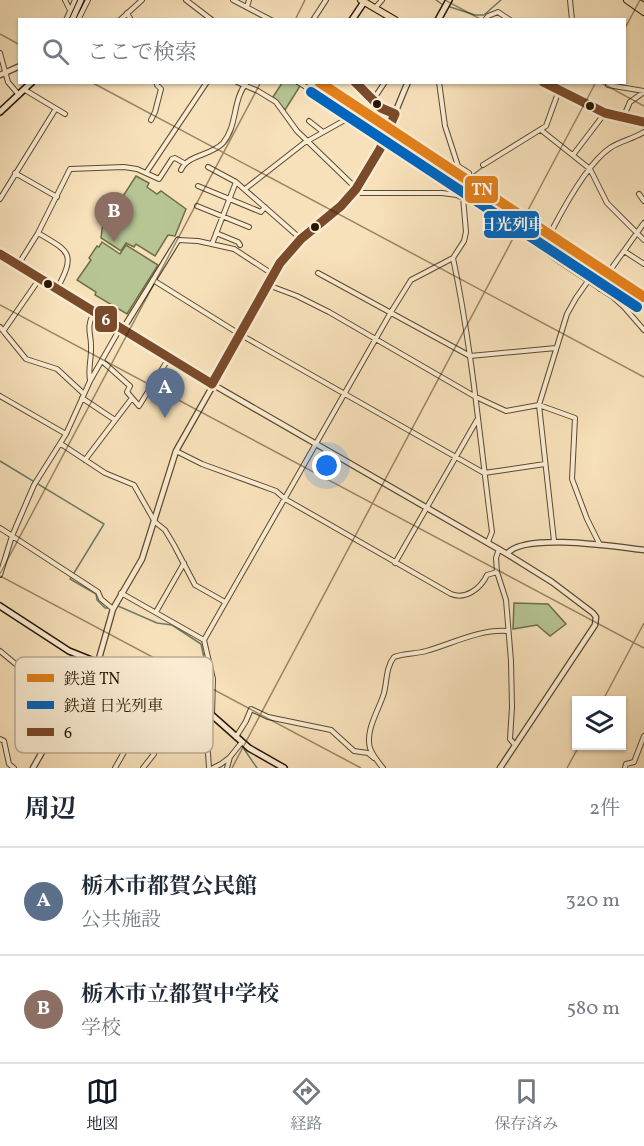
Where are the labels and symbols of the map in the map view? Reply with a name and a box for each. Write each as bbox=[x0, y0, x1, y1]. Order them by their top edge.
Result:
unlabelled marker bbox=[371, 98, 383, 110]
unlabelled marker bbox=[584, 100, 596, 112]
line badge: TN bbox=[464, 175, 499, 204]
text: TN bbox=[471, 180, 493, 202]
pin: B bbox=[94, 192, 134, 242]
line badge: 日光列車 bbox=[483, 210, 540, 239]
text: 日光列車 bbox=[480, 215, 544, 237]
unlabelled marker bbox=[309, 221, 321, 233]
unlabelled marker bbox=[42, 278, 54, 290]
line badge: 6 bbox=[94, 305, 118, 333]
text: 6 bbox=[102, 310, 111, 332]
pin: A bbox=[146, 368, 184, 418]
your location bbox=[312, 451, 341, 480]
legend bbox=[15, 657, 213, 753]
text: 鉄道 TN bbox=[63, 669, 120, 691]
text: 鉄道 日光列車 bbox=[63, 696, 163, 718]
text: 6 bbox=[64, 723, 72, 745]

